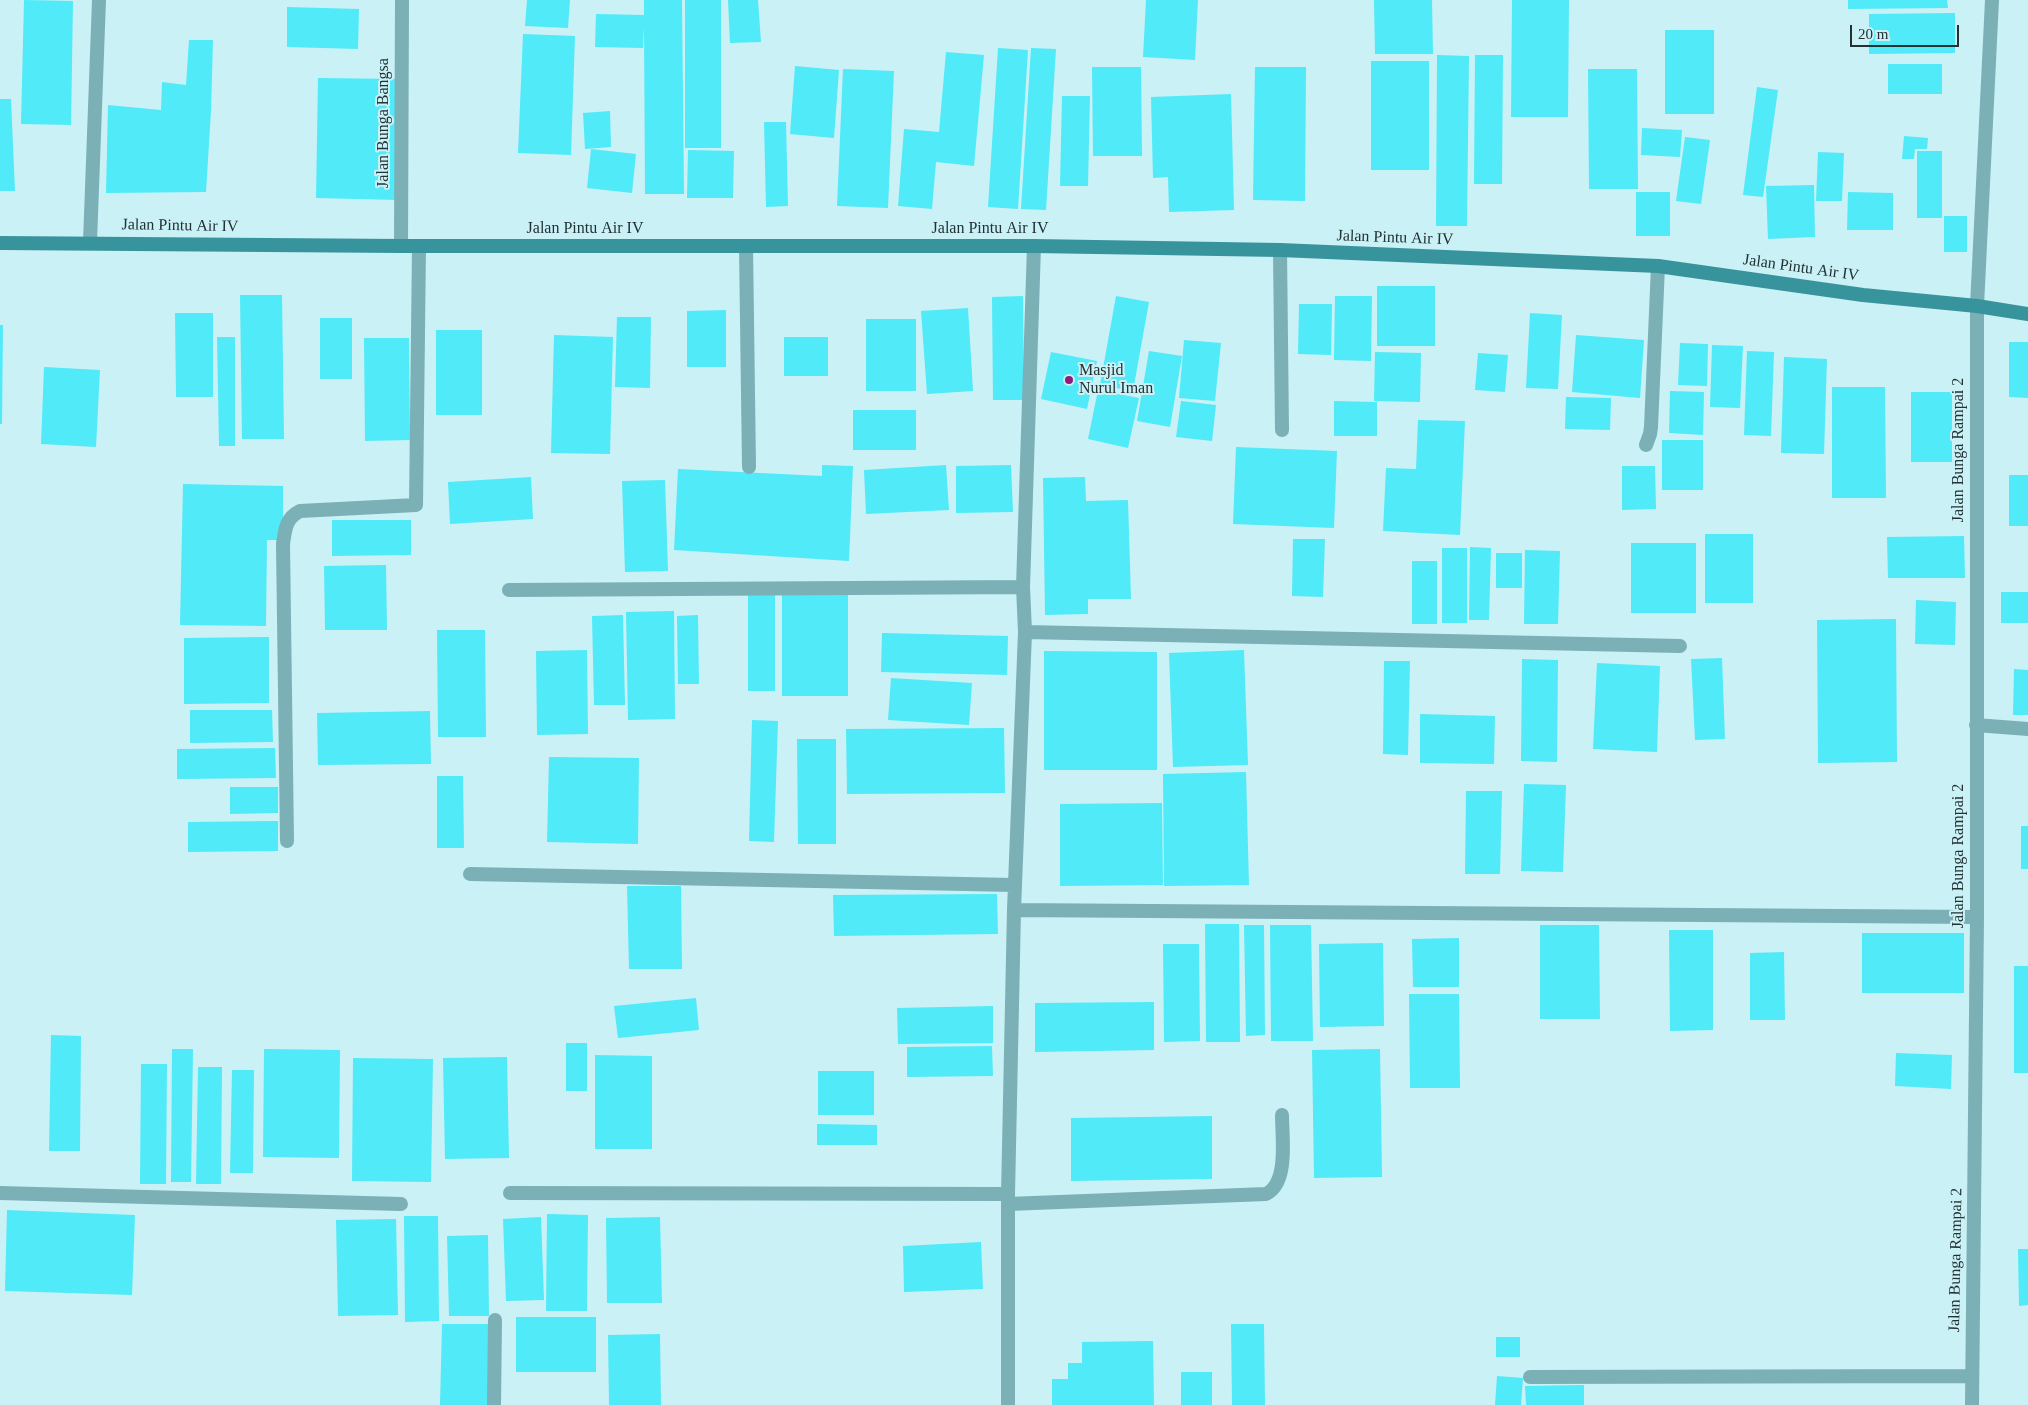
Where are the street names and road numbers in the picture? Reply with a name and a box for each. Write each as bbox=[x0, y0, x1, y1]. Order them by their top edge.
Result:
street label: Jalan Bunga Bangsa bbox=[374, 58, 394, 188]
street label: Jalan Pintu Air IV bbox=[121, 215, 239, 237]
street label: Jalan Pintu Air IV bbox=[527, 219, 643, 239]
street label: Jalan Pintu Air IV bbox=[932, 219, 1048, 239]
street label: Jalan Pintu Air IV bbox=[1336, 226, 1454, 250]
street label: Jalan Pintu Air IV bbox=[1742, 250, 1860, 286]
street label: Jalan Bunga Rampai 2 bbox=[1949, 378, 1969, 522]
street label: Jalan Bunga Rampai 2 bbox=[1949, 784, 1969, 928]
street label: Jalan Bunga Rampai 2 bbox=[1945, 1188, 1967, 1332]

